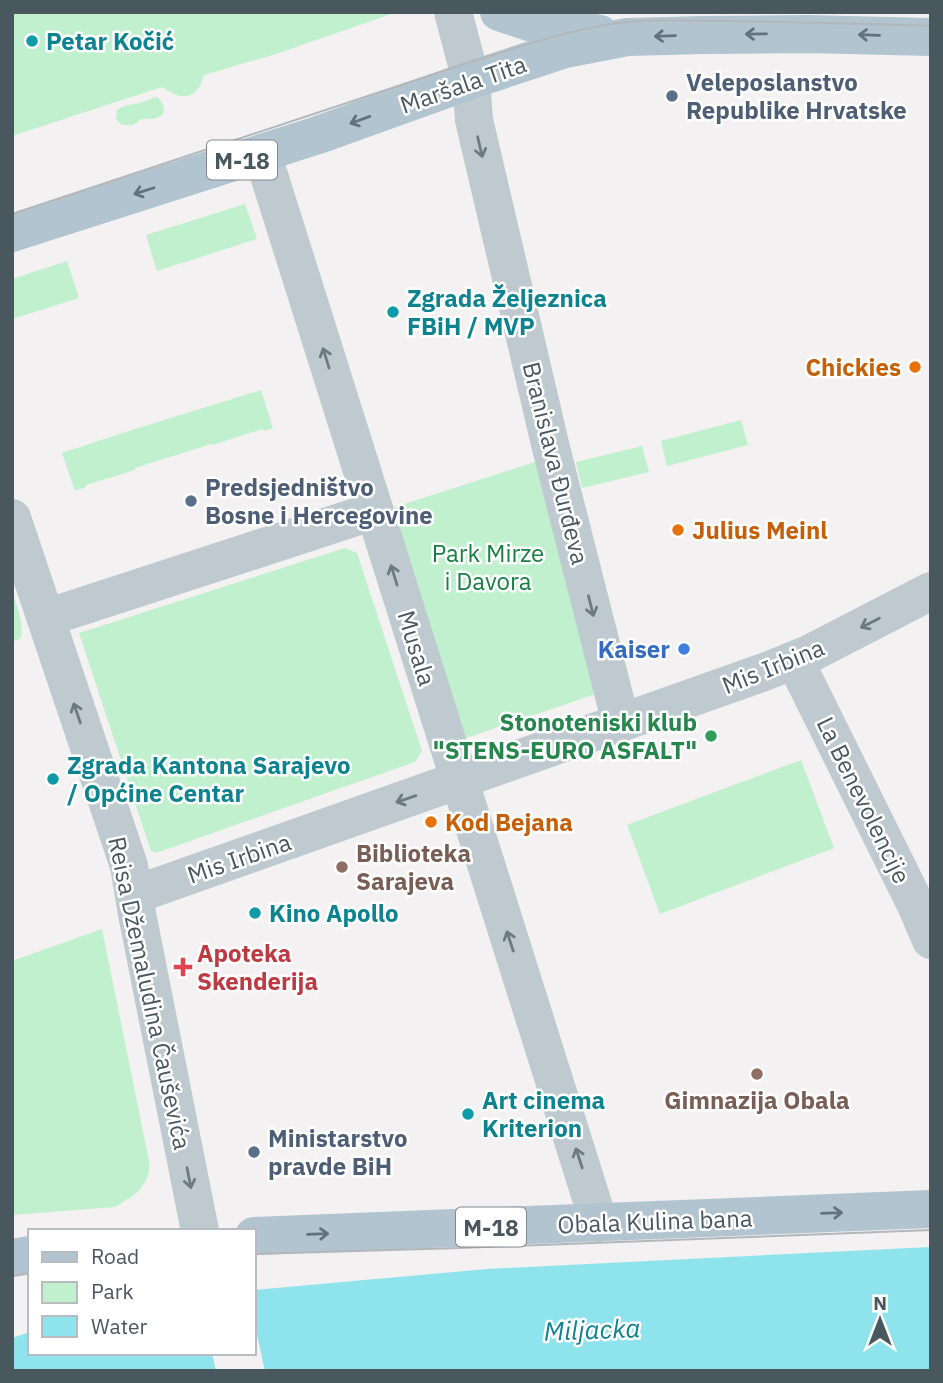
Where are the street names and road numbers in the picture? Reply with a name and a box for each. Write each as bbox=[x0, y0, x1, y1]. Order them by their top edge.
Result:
street label: Maršala Tita bbox=[396, 47, 531, 121]
road number: M-18 bbox=[207, 140, 277, 180]
street label: Branislava Đurđeva bbox=[515, 358, 597, 568]
street label: Musala bbox=[390, 607, 444, 690]
street label: Mis Irbina bbox=[717, 631, 829, 701]
street label: La Benevolencije bbox=[810, 711, 918, 889]
street label: Mis Irbina bbox=[183, 825, 295, 891]
street label: Reisa Džemaludina Čauševića bbox=[101, 834, 199, 1153]
street label: Obala Kulina bana bbox=[557, 1202, 753, 1240]
road number: M-18 bbox=[456, 1208, 526, 1246]

